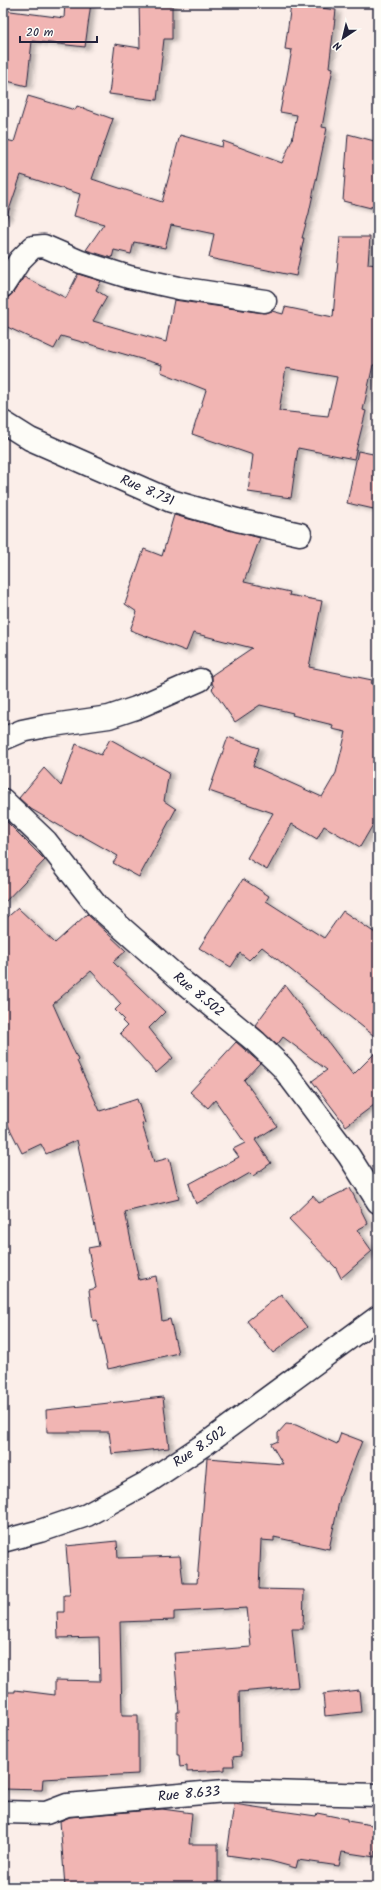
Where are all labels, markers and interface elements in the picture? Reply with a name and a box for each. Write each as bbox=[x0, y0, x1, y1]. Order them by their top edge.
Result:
scale bar bbox=[20, 18, 97, 44]
north arrow bbox=[323, 18, 363, 58]
text: 20 m bbox=[26, 23, 54, 42]
text: N bbox=[330, 36, 346, 55]
street label: Rue 8.731 bbox=[117, 469, 177, 512]
street label: Rue 8.502 bbox=[168, 967, 229, 1023]
street label: Rue 8.502 bbox=[169, 1421, 232, 1473]
street label: Rue 8.633 bbox=[157, 1780, 221, 1808]

